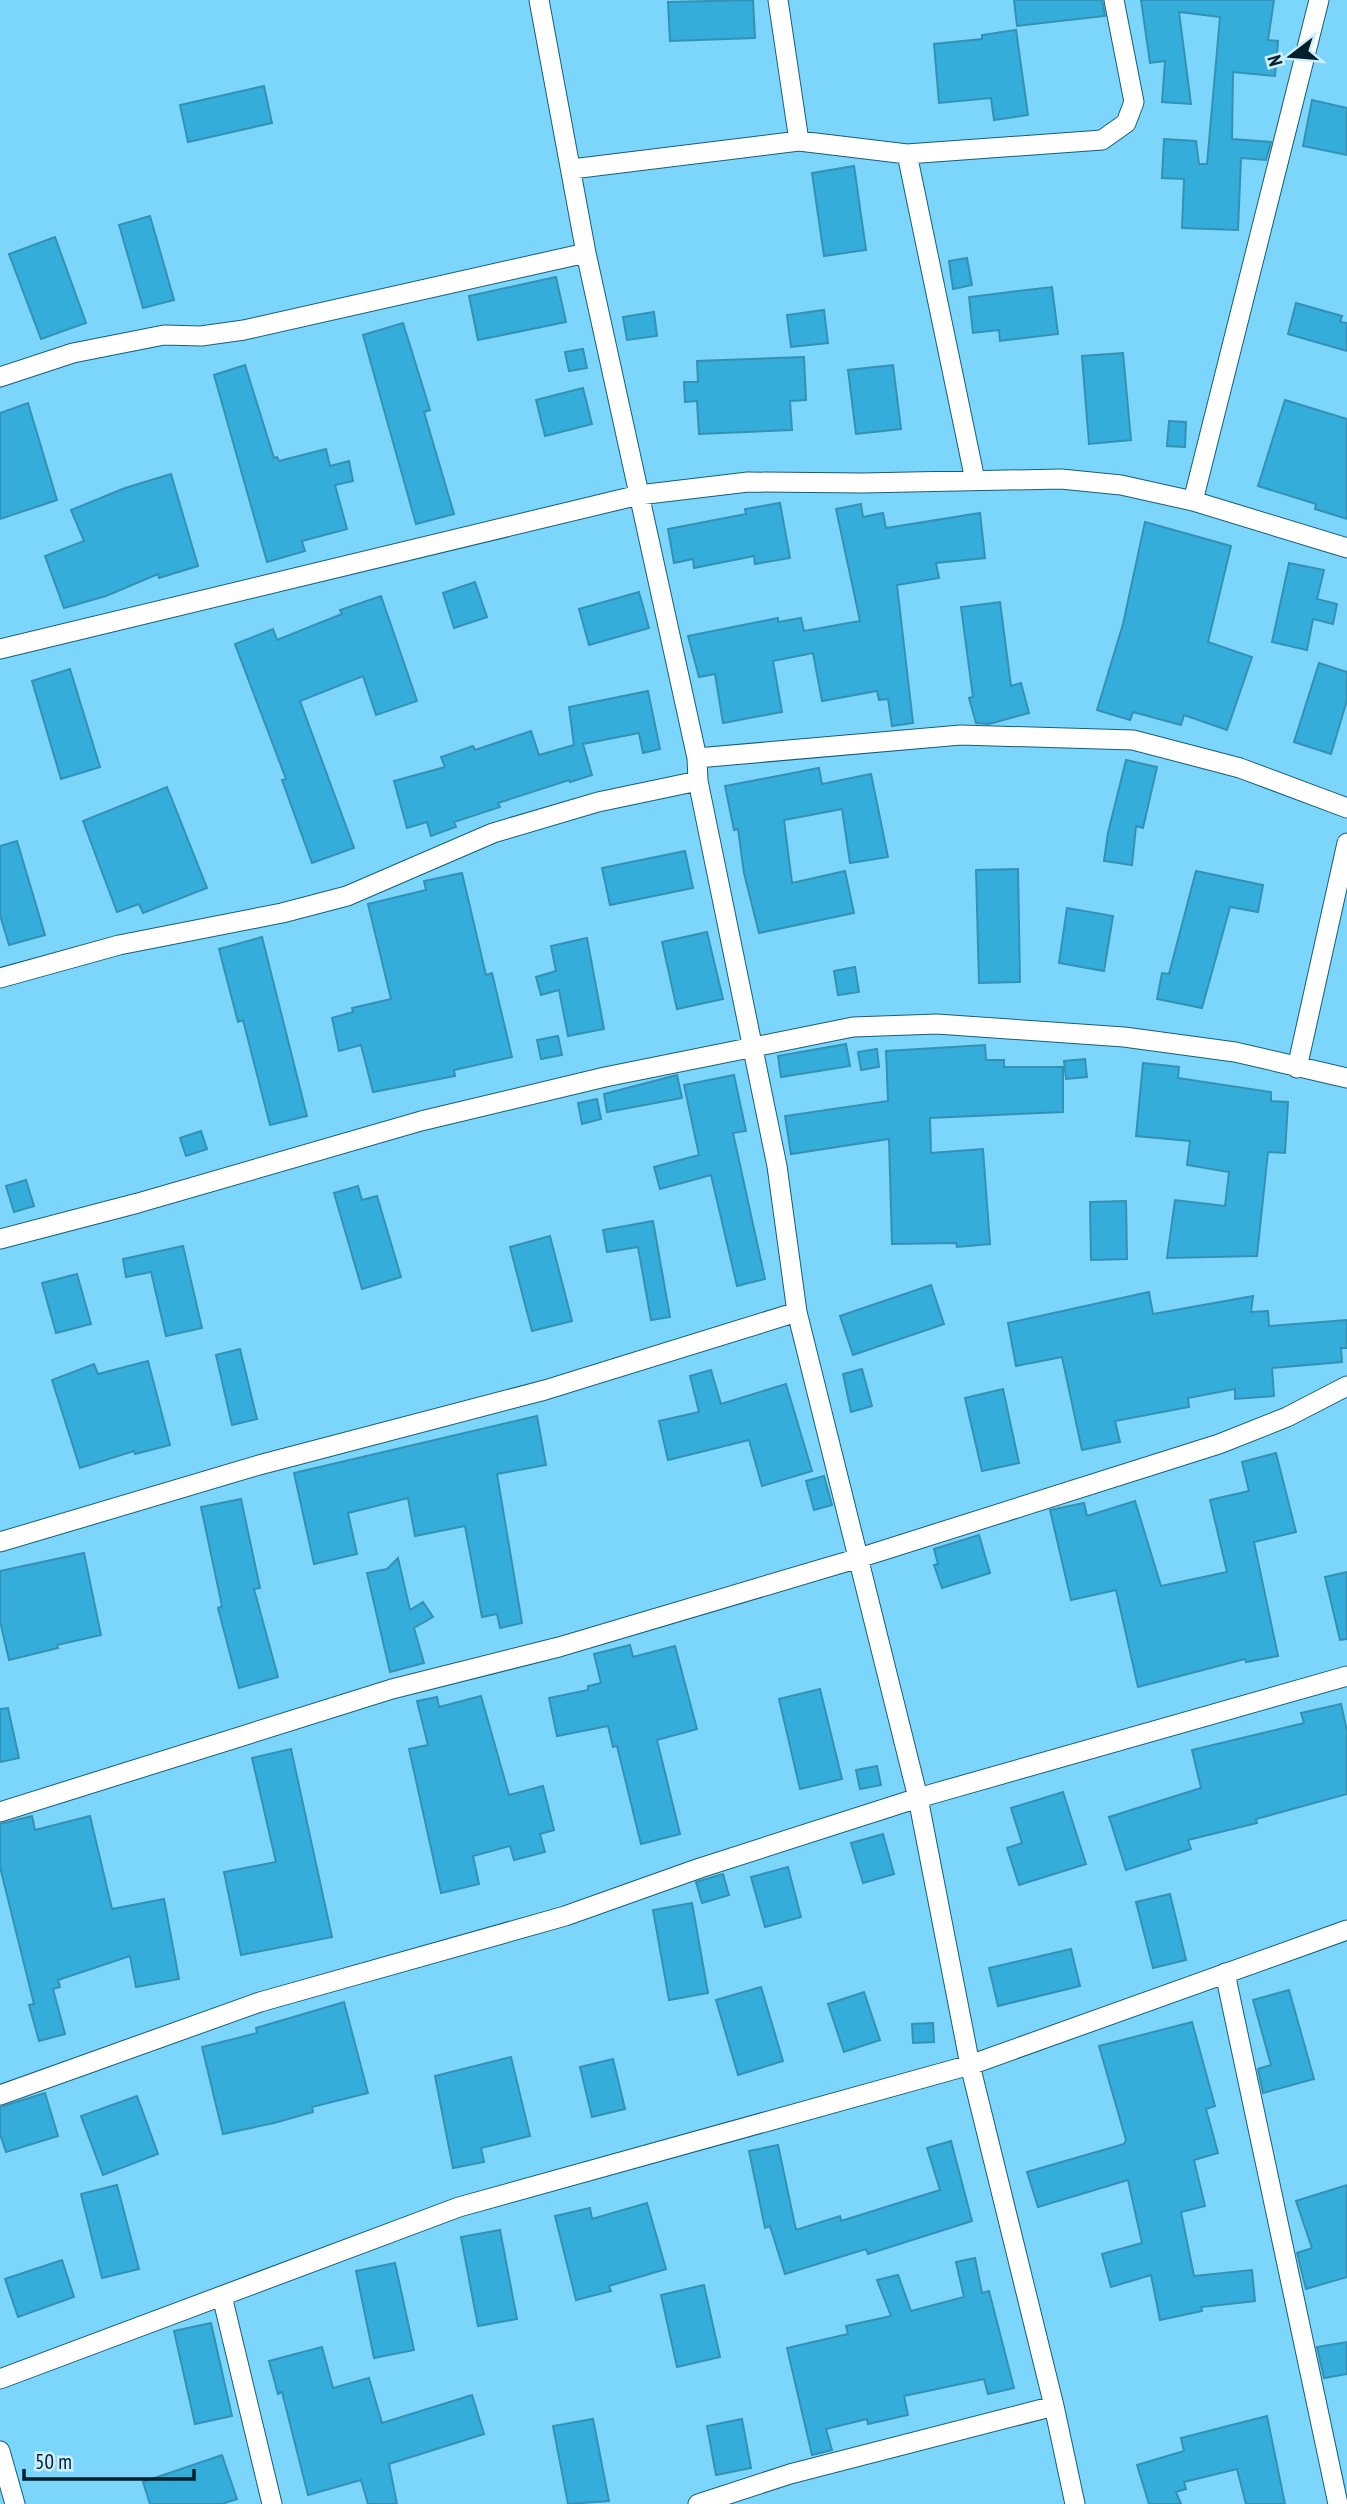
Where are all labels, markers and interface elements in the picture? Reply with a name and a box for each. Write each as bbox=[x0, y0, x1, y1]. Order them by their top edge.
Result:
north arrow bbox=[1256, 21, 1326, 91]
text: N bbox=[1262, 52, 1288, 69]
scale bar bbox=[24, 2438, 194, 2482]
text: 50 m bbox=[35, 2448, 72, 2475]

